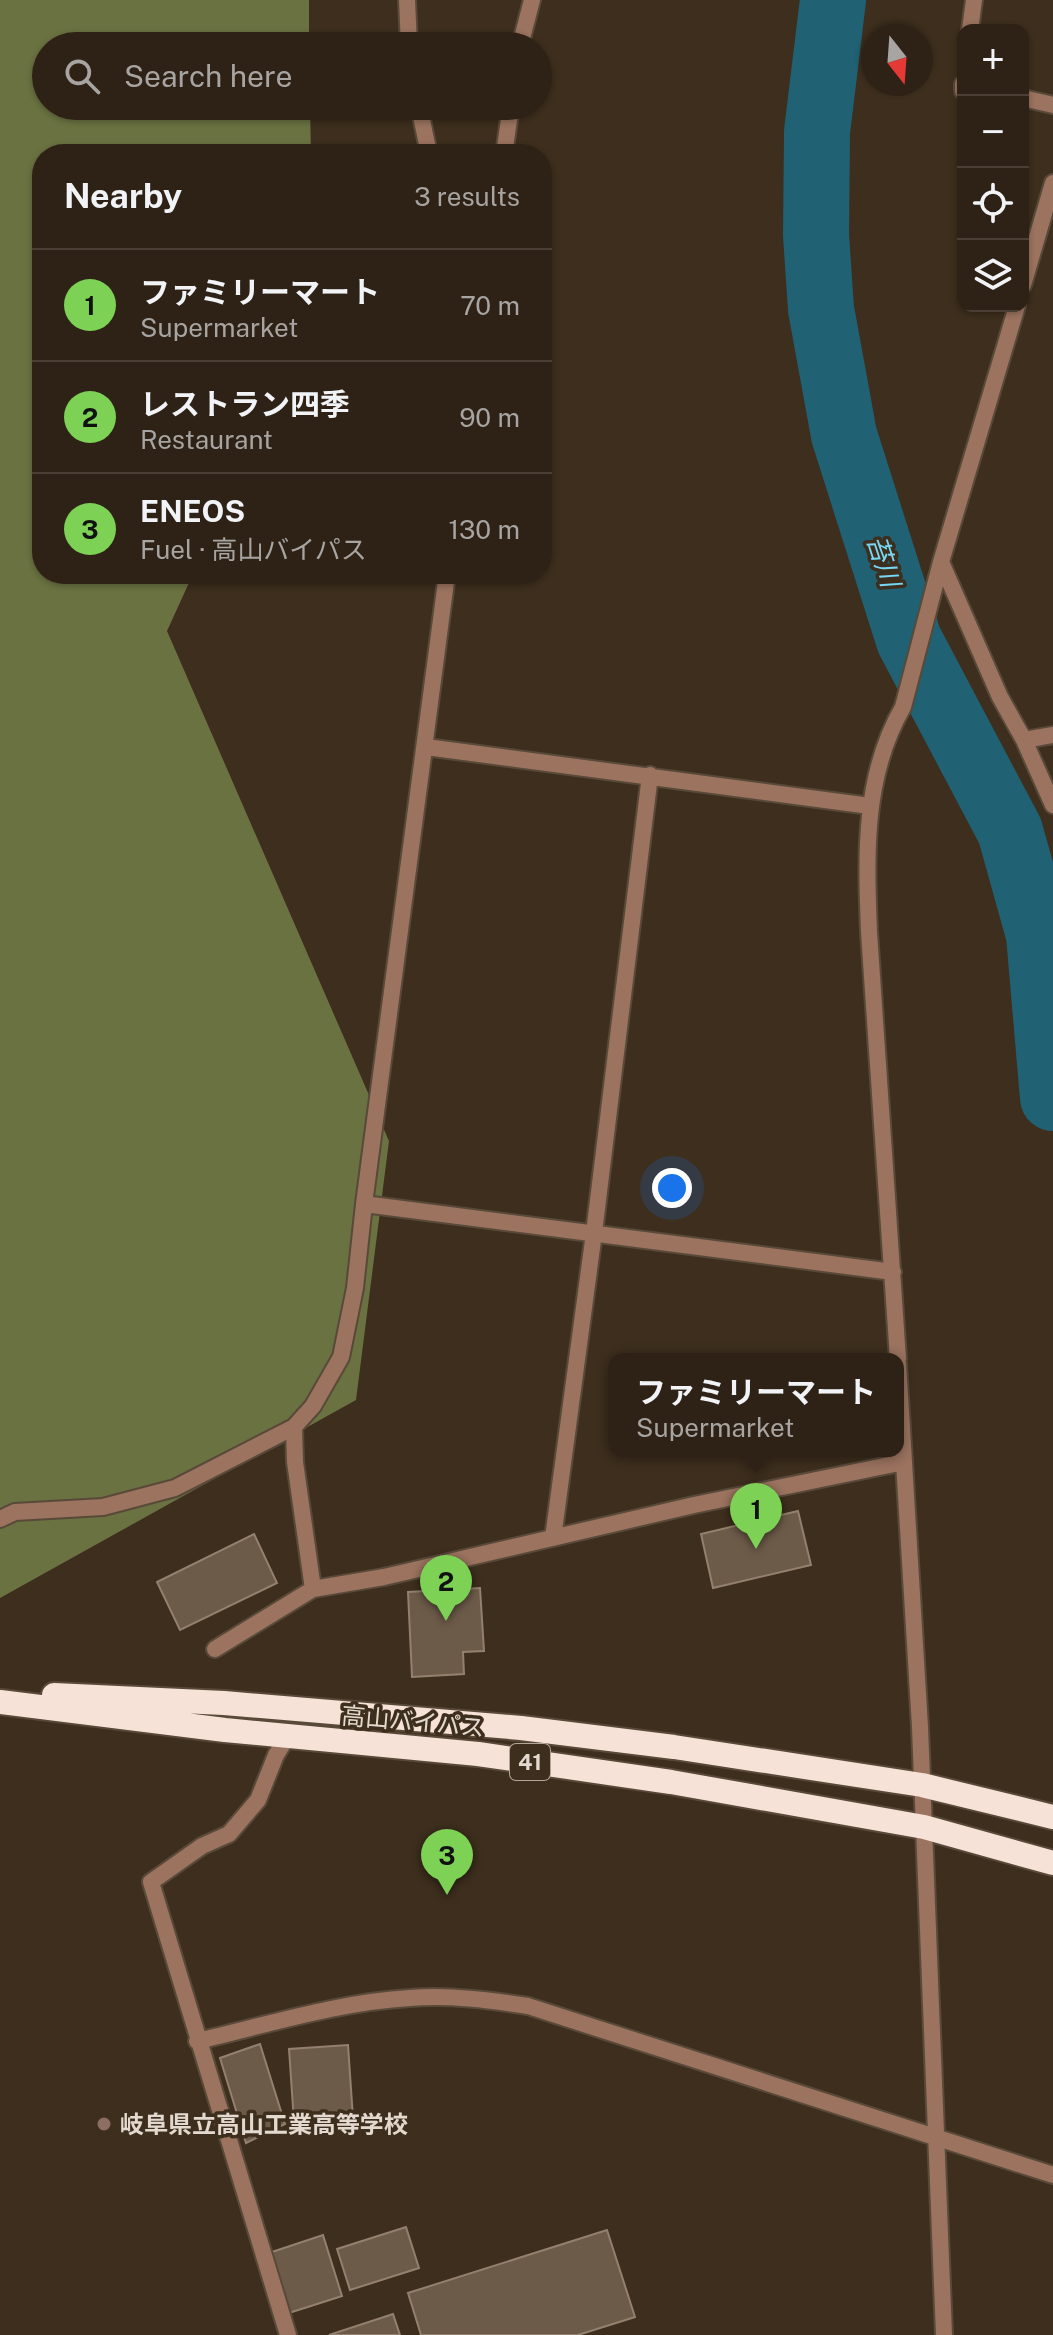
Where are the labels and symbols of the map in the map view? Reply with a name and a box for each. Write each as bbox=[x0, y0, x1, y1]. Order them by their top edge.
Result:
north arrow bbox=[861, 24, 933, 96]
water label: 苔川 bbox=[861, 531, 908, 593]
your location bbox=[652, 1168, 692, 1208]
pin: 1 bbox=[730, 1483, 782, 1549]
pin: 2 bbox=[420, 1555, 472, 1621]
street label: 高山バイパス bbox=[340, 1701, 486, 1741]
road number: 41 bbox=[510, 1744, 550, 1780]
pin: 3 bbox=[421, 1829, 473, 1895]
place label: 岐阜県立高山工業高等学校 bbox=[120, 2110, 408, 2138]
marker: 岐阜県立高山工業高等学校 bbox=[95, 2115, 113, 2133]

